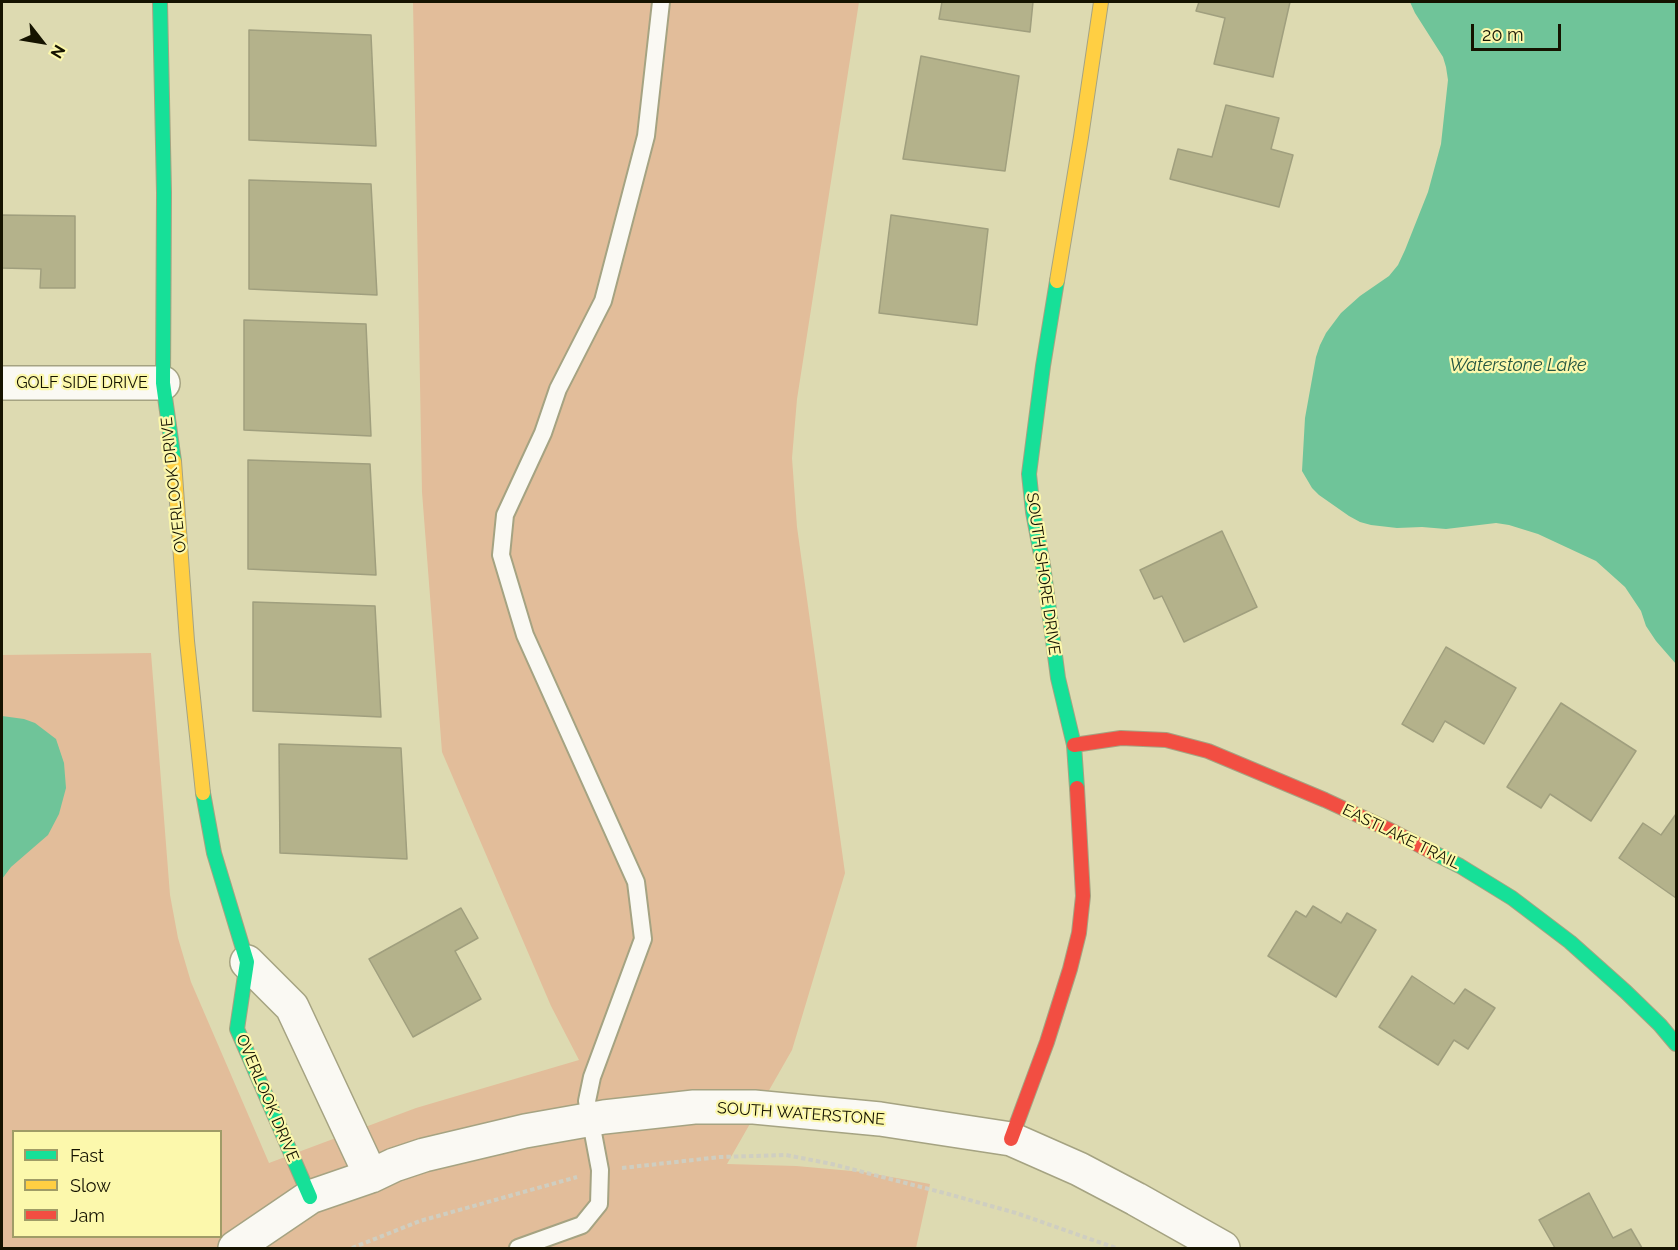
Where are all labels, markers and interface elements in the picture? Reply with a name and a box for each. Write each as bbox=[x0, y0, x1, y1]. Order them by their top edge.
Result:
north arrow bbox=[12, 12, 72, 72]
scale bar bbox=[1474, 12, 1564, 50]
text: 20 m bbox=[1482, 24, 1524, 45]
text: N bbox=[47, 41, 69, 62]
water label: Waterstone Lake bbox=[1449, 355, 1587, 377]
street label: GOLF SIDE DRIVE bbox=[16, 373, 148, 393]
street label: OVERLOOK DRIVE bbox=[157, 416, 191, 554]
street label: SOUTH SHORE DRIVE bbox=[1022, 492, 1064, 656]
street label: EASTLAKE TRAIL bbox=[1339, 800, 1463, 874]
street label: OVERLOOK DRIVE bbox=[232, 1031, 302, 1165]
street label: SOUTH WATERSTONE bbox=[716, 1099, 886, 1129]
legend bbox=[12, 1130, 222, 1238]
text: Fast bbox=[70, 1145, 104, 1166]
text: Slow bbox=[70, 1175, 111, 1196]
text: Jam bbox=[70, 1205, 105, 1226]

